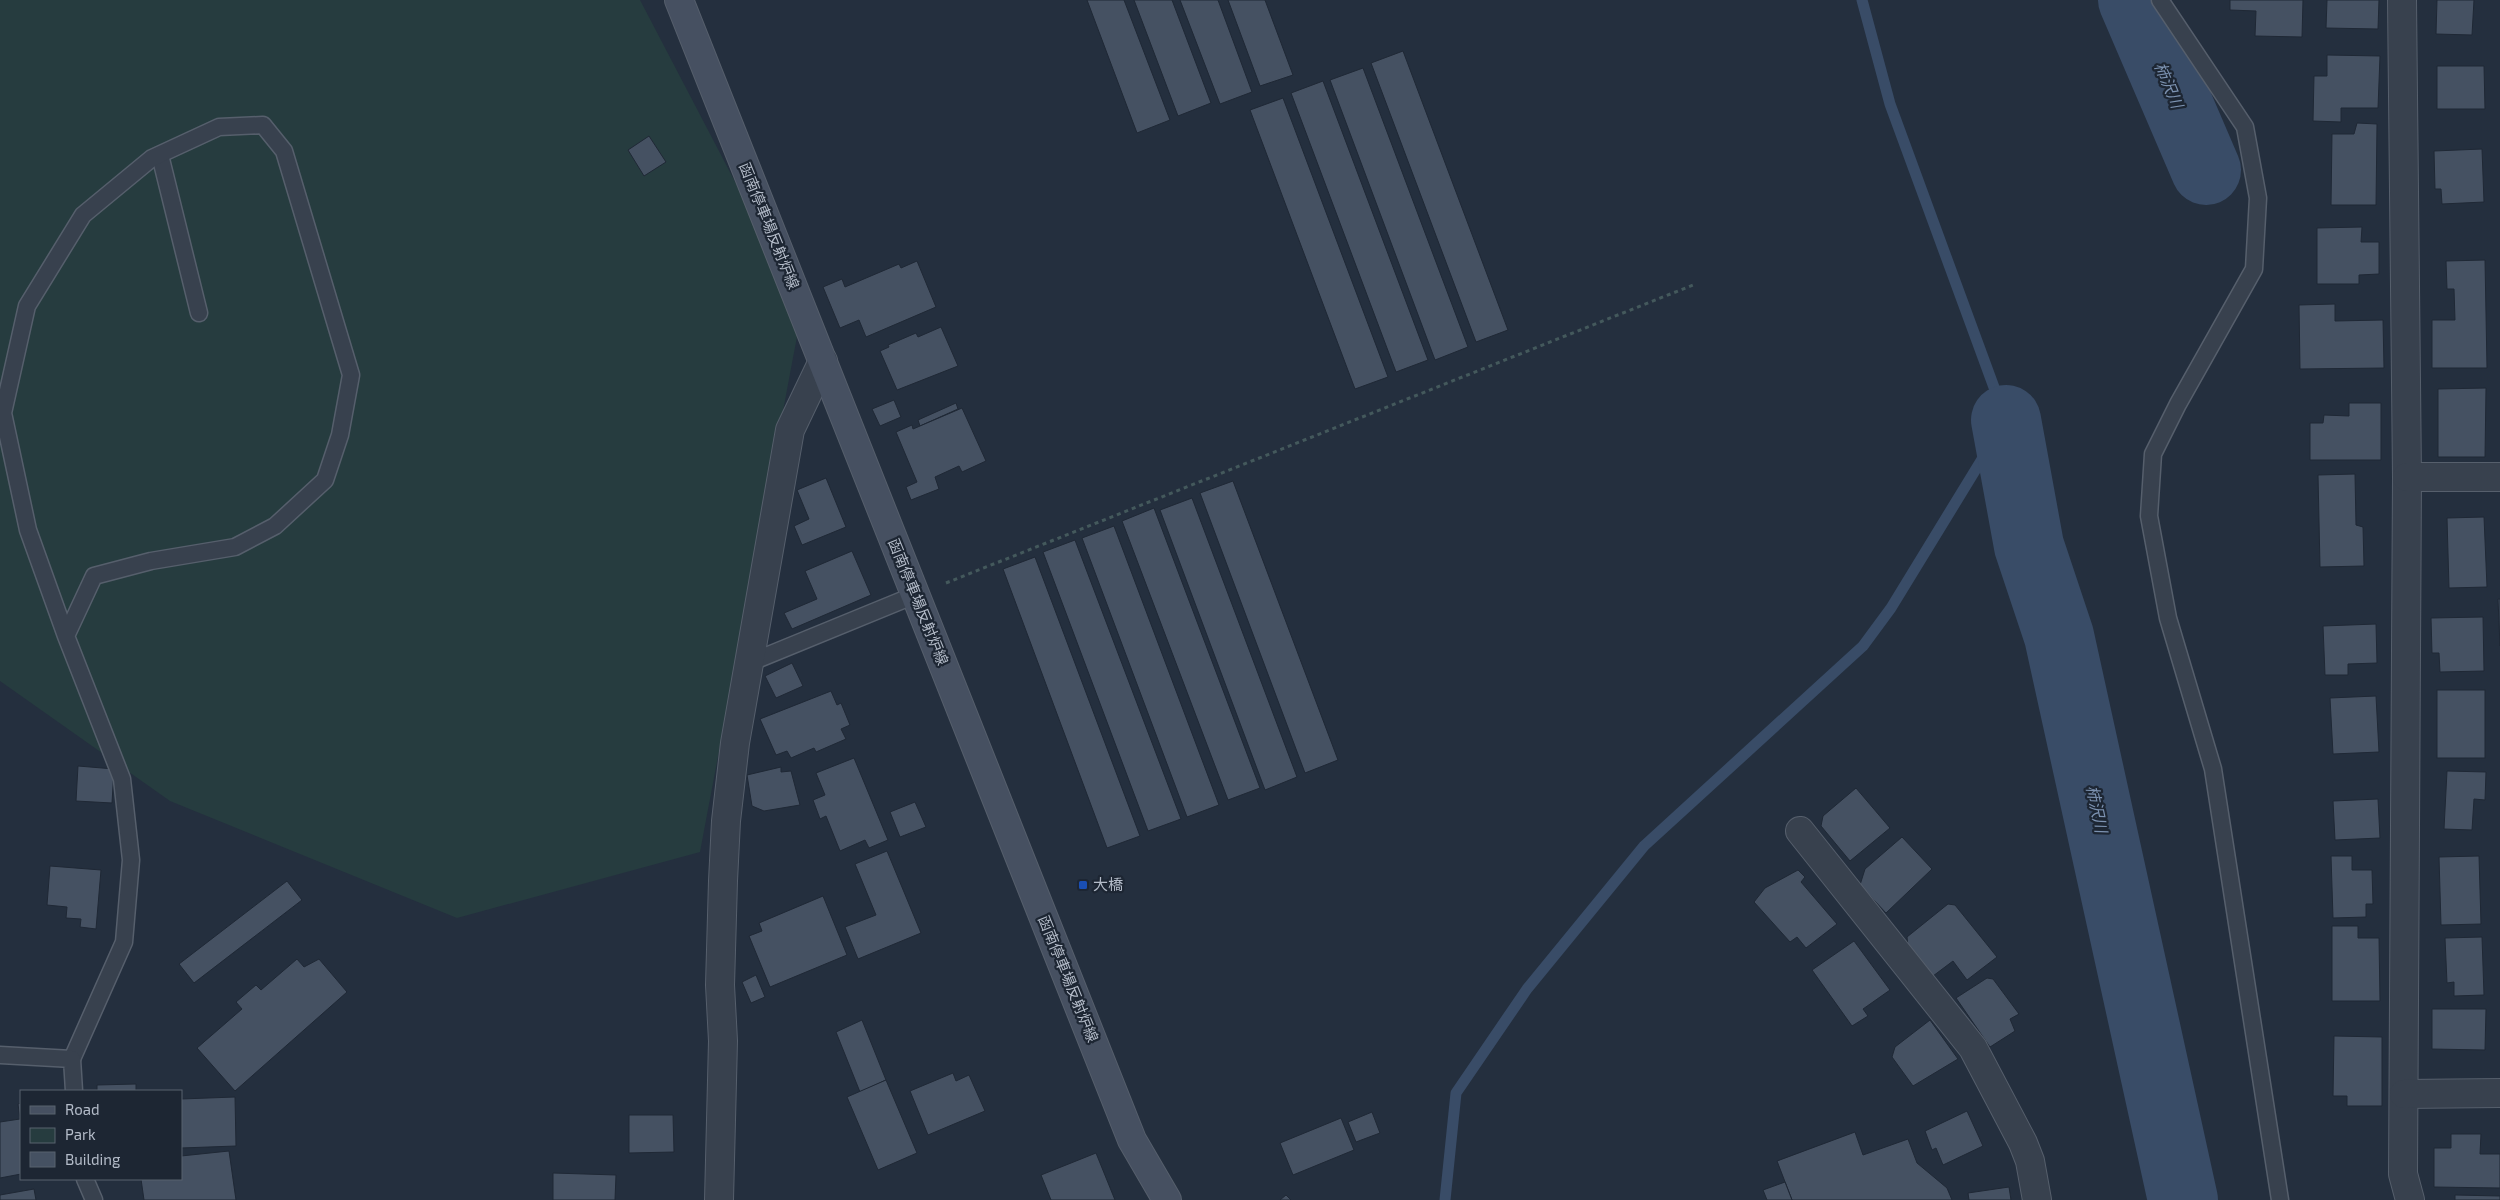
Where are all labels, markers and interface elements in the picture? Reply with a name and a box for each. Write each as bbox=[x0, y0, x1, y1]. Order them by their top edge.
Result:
water label: 柿沢川 bbox=[2151, 59, 2188, 112]
street label: 函南停車場反射炉線 bbox=[736, 160, 804, 292]
street label: 函南停車場反射炉線 bbox=[885, 536, 953, 668]
water label: 柿沢川 bbox=[2083, 783, 2112, 836]
place label: 大橋 bbox=[1093, 875, 1123, 893]
marker: 大橋 bbox=[1077, 879, 1089, 891]
street label: 函南停車場反射炉線 bbox=[1035, 913, 1103, 1045]
legend bbox=[20, 1090, 182, 1180]
text: Road bbox=[65, 1100, 100, 1118]
text: Park bbox=[65, 1125, 96, 1143]
text: Building bbox=[65, 1150, 121, 1168]

